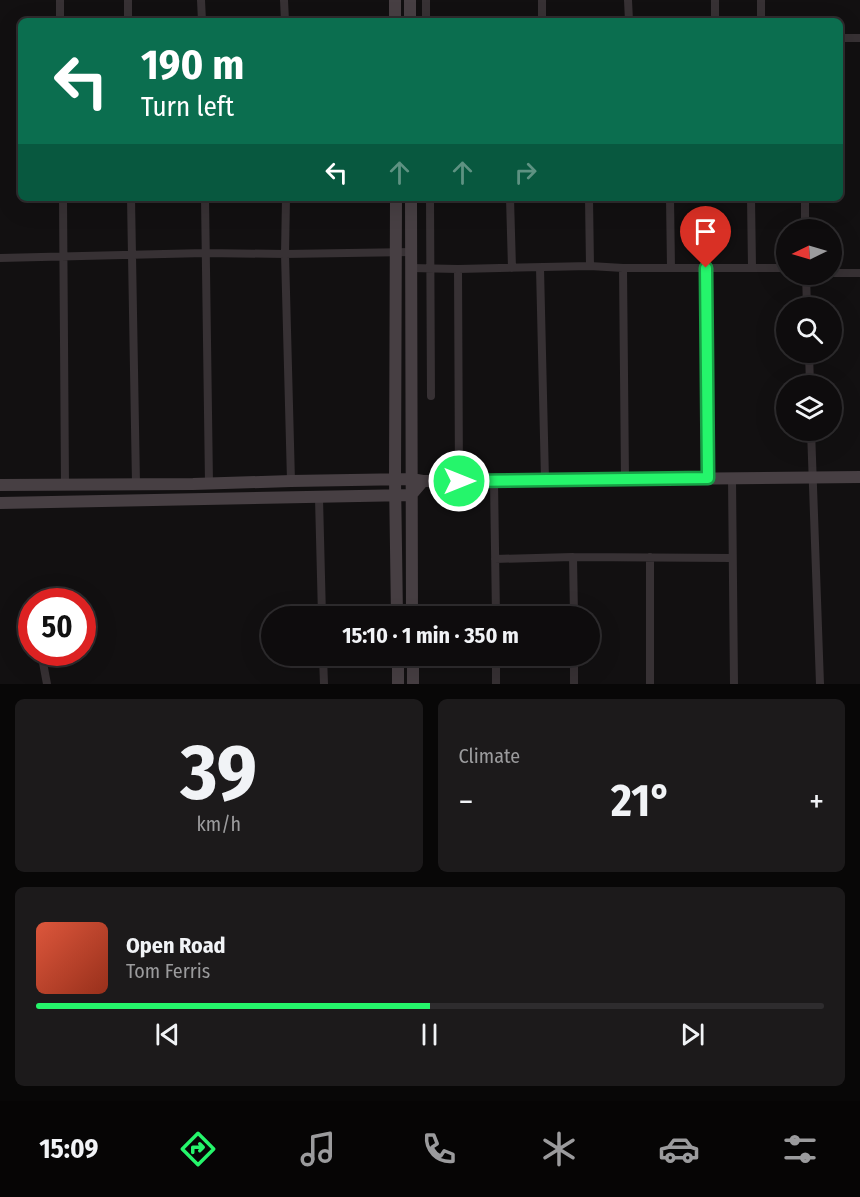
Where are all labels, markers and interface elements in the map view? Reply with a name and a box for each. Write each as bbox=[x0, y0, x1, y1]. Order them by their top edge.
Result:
text: 190 m bbox=[141, 40, 244, 90]
icon: left bbox=[42, 42, 120, 120]
text: Turn left bbox=[141, 91, 234, 123]
icon: left bbox=[320, 156, 353, 189]
icon: ahead bbox=[383, 156, 416, 189]
icon: ahead bbox=[446, 156, 479, 189]
icon: right bbox=[509, 156, 542, 189]
pin bbox=[680, 206, 731, 268]
icon: arrive bbox=[689, 215, 722, 248]
north arrow bbox=[776, 219, 842, 285]
map controls bbox=[776, 219, 842, 441]
button: search bbox=[776, 297, 842, 363]
button: layers bbox=[776, 375, 842, 441]
position arrow bbox=[427, 449, 491, 513]
speed limit sign: 50 bbox=[18, 588, 96, 666]
text: 15:10 · 1 min · 350 m bbox=[342, 622, 519, 649]
text: 39 bbox=[180, 726, 257, 820]
text: Climate bbox=[459, 744, 520, 768]
text: 21° bbox=[611, 774, 671, 828]
text: − bbox=[459, 782, 473, 822]
text: + bbox=[809, 782, 824, 822]
text: km/h bbox=[196, 812, 241, 836]
text: Open Road bbox=[126, 932, 226, 959]
text: Tom Ferris bbox=[126, 959, 210, 983]
icon: previous bbox=[151, 1018, 184, 1051]
icon: pause bbox=[413, 1018, 446, 1051]
icon: next bbox=[676, 1018, 709, 1051]
icon: directions bbox=[177, 1128, 219, 1170]
icon: music bbox=[297, 1128, 339, 1170]
icon: phone bbox=[418, 1128, 460, 1170]
icon: climate bbox=[538, 1128, 580, 1170]
icon: car bbox=[658, 1128, 700, 1170]
icon: filters bbox=[779, 1128, 821, 1170]
text: 15:09 bbox=[39, 1133, 99, 1165]

